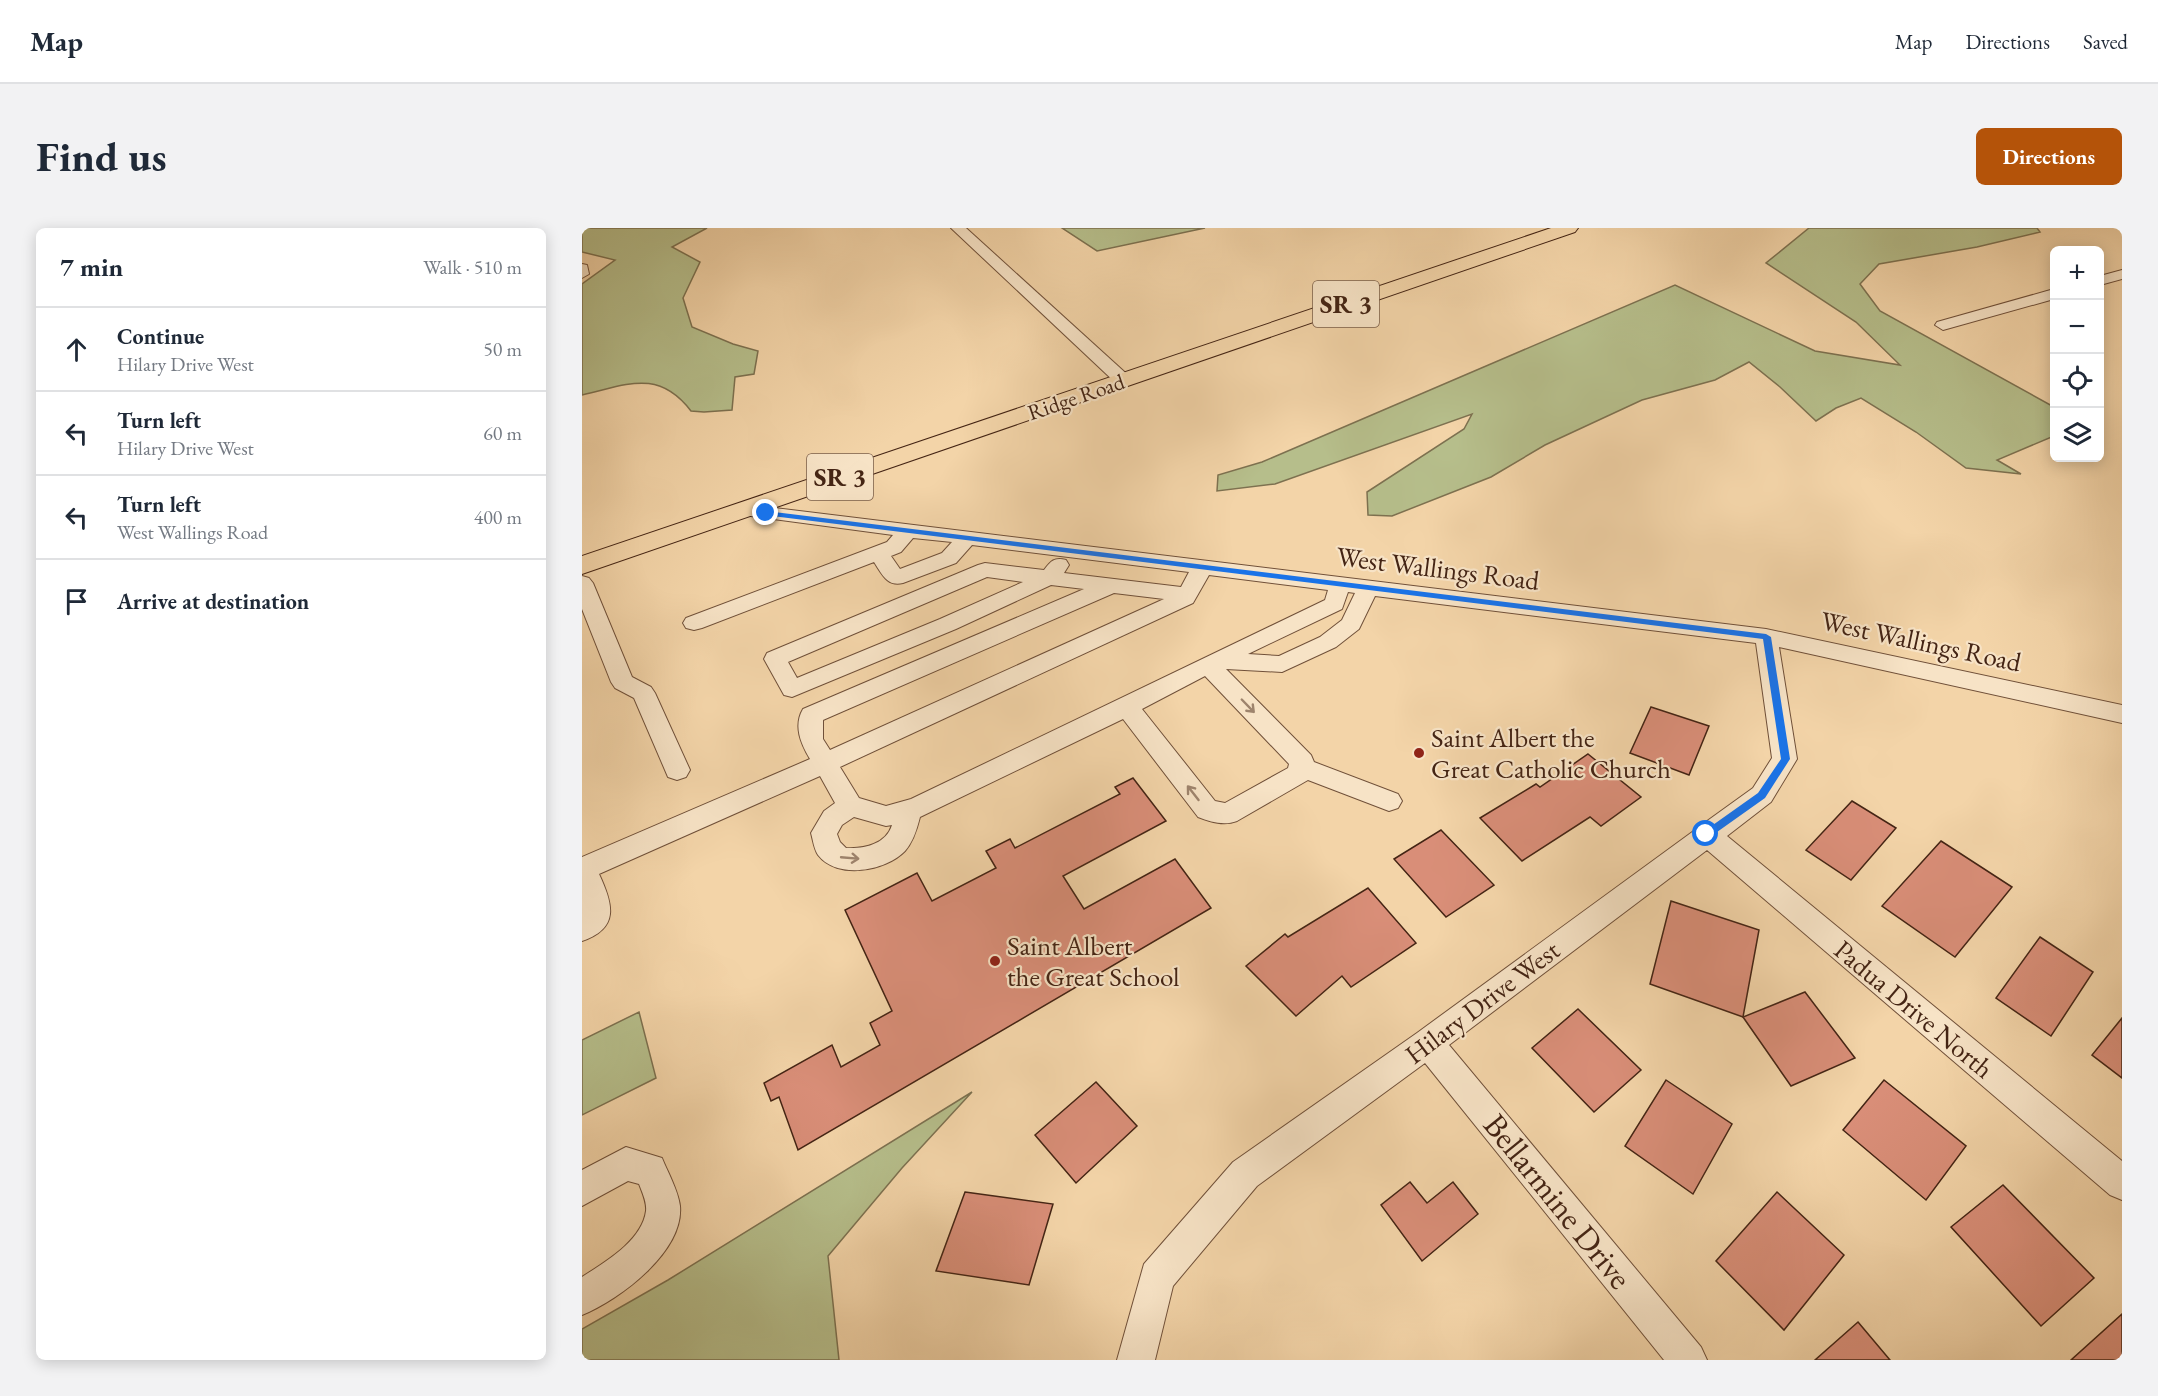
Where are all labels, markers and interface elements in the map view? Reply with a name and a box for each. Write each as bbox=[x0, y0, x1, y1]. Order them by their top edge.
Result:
text: Map bbox=[30, 23, 83, 59]
text: Map bbox=[1895, 28, 1932, 55]
text: Directions bbox=[1965, 28, 2050, 55]
text: Saved bbox=[2083, 28, 2128, 55]
button: Directions bbox=[1976, 128, 2122, 185]
text: Find us bbox=[36, 129, 167, 184]
map controls bbox=[2050, 246, 2104, 462]
button: + bbox=[2050, 246, 2104, 300]
text: 7 min bbox=[60, 250, 123, 284]
text: Walk · 510 m bbox=[423, 254, 522, 280]
road number: SR 3 bbox=[1313, 281, 1379, 327]
button: − bbox=[2050, 300, 2104, 354]
text: Continue bbox=[117, 322, 204, 351]
icon: ahead bbox=[60, 333, 93, 366]
text: 50 m bbox=[483, 336, 522, 362]
text: Hilary Drive West bbox=[117, 351, 254, 377]
button: locate bbox=[2050, 354, 2104, 408]
street label: Ridge Road bbox=[1024, 367, 1129, 427]
text: Turn left bbox=[117, 406, 201, 435]
button: layers bbox=[2050, 408, 2104, 462]
icon: left bbox=[60, 417, 93, 450]
text: 60 m bbox=[483, 420, 522, 446]
text: Hilary Drive West bbox=[117, 435, 254, 461]
road number: SR 3 bbox=[807, 454, 873, 500]
text: Turn left bbox=[117, 490, 201, 519]
route end bbox=[752, 499, 778, 525]
icon: left bbox=[60, 501, 93, 534]
text: 400 m bbox=[474, 504, 522, 530]
text: West Wallings Road bbox=[117, 519, 268, 545]
street label: West Wallings Road bbox=[1335, 538, 1542, 598]
icon: arrive bbox=[60, 585, 93, 618]
text: Arrive at destination bbox=[117, 587, 309, 616]
street label: West Wallings Road bbox=[1817, 603, 2025, 679]
one-way arrow bbox=[1241, 698, 1255, 713]
place label: Saint Albert the Great Catholic Church bbox=[1431, 720, 1671, 786]
marker: Saint Albert the Great Catholic Church bbox=[1412, 746, 1426, 760]
one-way arrow bbox=[1187, 785, 1200, 801]
route start bbox=[1692, 820, 1718, 846]
one-way arrow bbox=[839, 853, 859, 864]
place label: Saint Albert the Great School bbox=[1007, 928, 1179, 994]
street label: Hilary Drive West bbox=[1398, 932, 1567, 1072]
street label: Padua Drive North bbox=[1827, 932, 2001, 1086]
marker: Saint Albert the Great School bbox=[988, 954, 1002, 968]
street label: Bellarmine Drive bbox=[1474, 1105, 1642, 1298]

